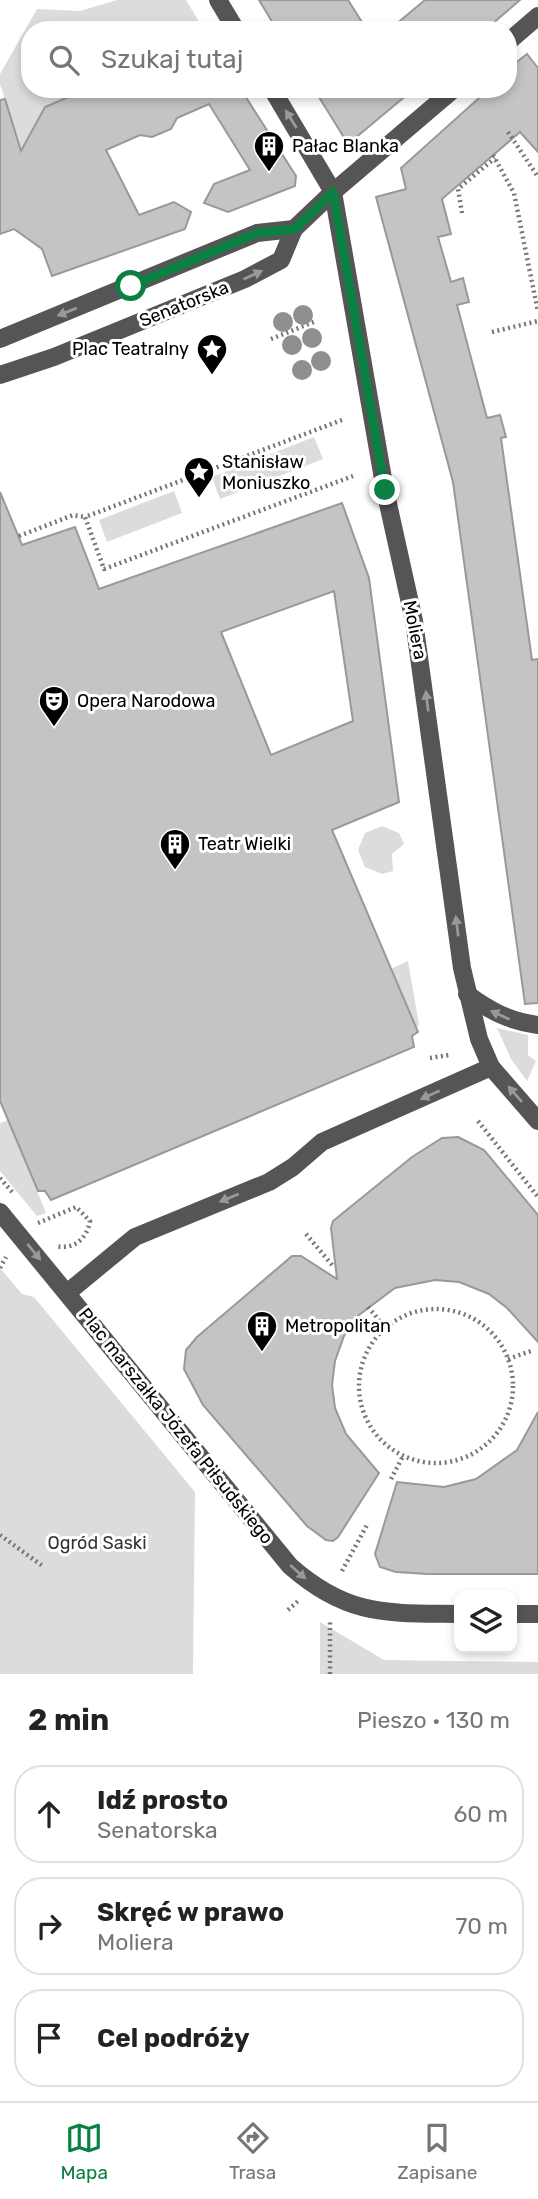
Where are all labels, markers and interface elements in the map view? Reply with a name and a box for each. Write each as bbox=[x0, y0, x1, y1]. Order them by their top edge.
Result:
search box bbox=[21, 21, 517, 98]
icon: search bbox=[45, 41, 83, 79]
text: Szukaj tutaj bbox=[101, 44, 243, 75]
one-way arrow bbox=[284, 109, 297, 129]
building icon: Pałac Blanka bbox=[252, 129, 286, 173]
place label: Pałac Blanka bbox=[292, 135, 399, 157]
one-way arrow bbox=[242, 269, 263, 280]
route start bbox=[115, 270, 146, 301]
street label: Senatorska bbox=[136, 276, 232, 332]
one-way arrow bbox=[57, 306, 78, 317]
place icon: Plac Teatralny bbox=[195, 332, 229, 376]
place label: Plac Teatralny bbox=[72, 338, 189, 360]
place label: Stanisław Moniuszko bbox=[222, 451, 310, 494]
place icon: Stanisław Moniuszko bbox=[182, 455, 216, 499]
route end bbox=[369, 474, 400, 505]
street label: Moliera bbox=[398, 598, 432, 662]
theatre icon: Opera Narodowa bbox=[37, 684, 71, 728]
place label: Opera Narodowa bbox=[77, 690, 215, 712]
one-way arrow bbox=[421, 690, 432, 712]
building icon: Teatr Wielki bbox=[158, 827, 192, 871]
place label: Teatr Wielki bbox=[198, 833, 291, 855]
one-way arrow bbox=[451, 915, 462, 937]
one-way arrow bbox=[490, 1009, 510, 1021]
one-way arrow bbox=[508, 1085, 523, 1102]
one-way arrow bbox=[419, 1090, 440, 1101]
one-way arrow bbox=[218, 1193, 239, 1204]
one-way arrow bbox=[26, 1244, 41, 1261]
street label: Plac marszałka Józefa Piłsudskiego bbox=[74, 1304, 278, 1548]
building icon: Metropolitan bbox=[245, 1309, 279, 1353]
place label: Metropolitan bbox=[285, 1315, 391, 1337]
park label: Ogród Saski bbox=[47, 1532, 147, 1554]
one-way arrow bbox=[289, 1564, 306, 1580]
map controls bbox=[454, 1590, 517, 1653]
button: layers bbox=[454, 1590, 517, 1653]
text: 2 min bbox=[28, 1702, 109, 1738]
text: Pieszo · 130 m bbox=[357, 1706, 510, 1734]
text: Idź prosto bbox=[97, 1785, 228, 1816]
icon: ahead bbox=[30, 1795, 68, 1833]
text: 60 m bbox=[453, 1800, 508, 1828]
text: Senatorska bbox=[97, 1816, 218, 1844]
text: Skręć w prawo bbox=[97, 1897, 284, 1928]
icon: right bbox=[30, 1907, 68, 1945]
text: 70 m bbox=[456, 1912, 508, 1940]
text: Moliera bbox=[97, 1928, 174, 1956]
icon: arrive bbox=[30, 2019, 68, 2057]
text: Cel podróży bbox=[97, 2023, 250, 2054]
tab: Mapa bbox=[61, 2119, 108, 2184]
tab: Trasa bbox=[229, 2119, 276, 2184]
tab: Zapisane bbox=[397, 2119, 477, 2184]

